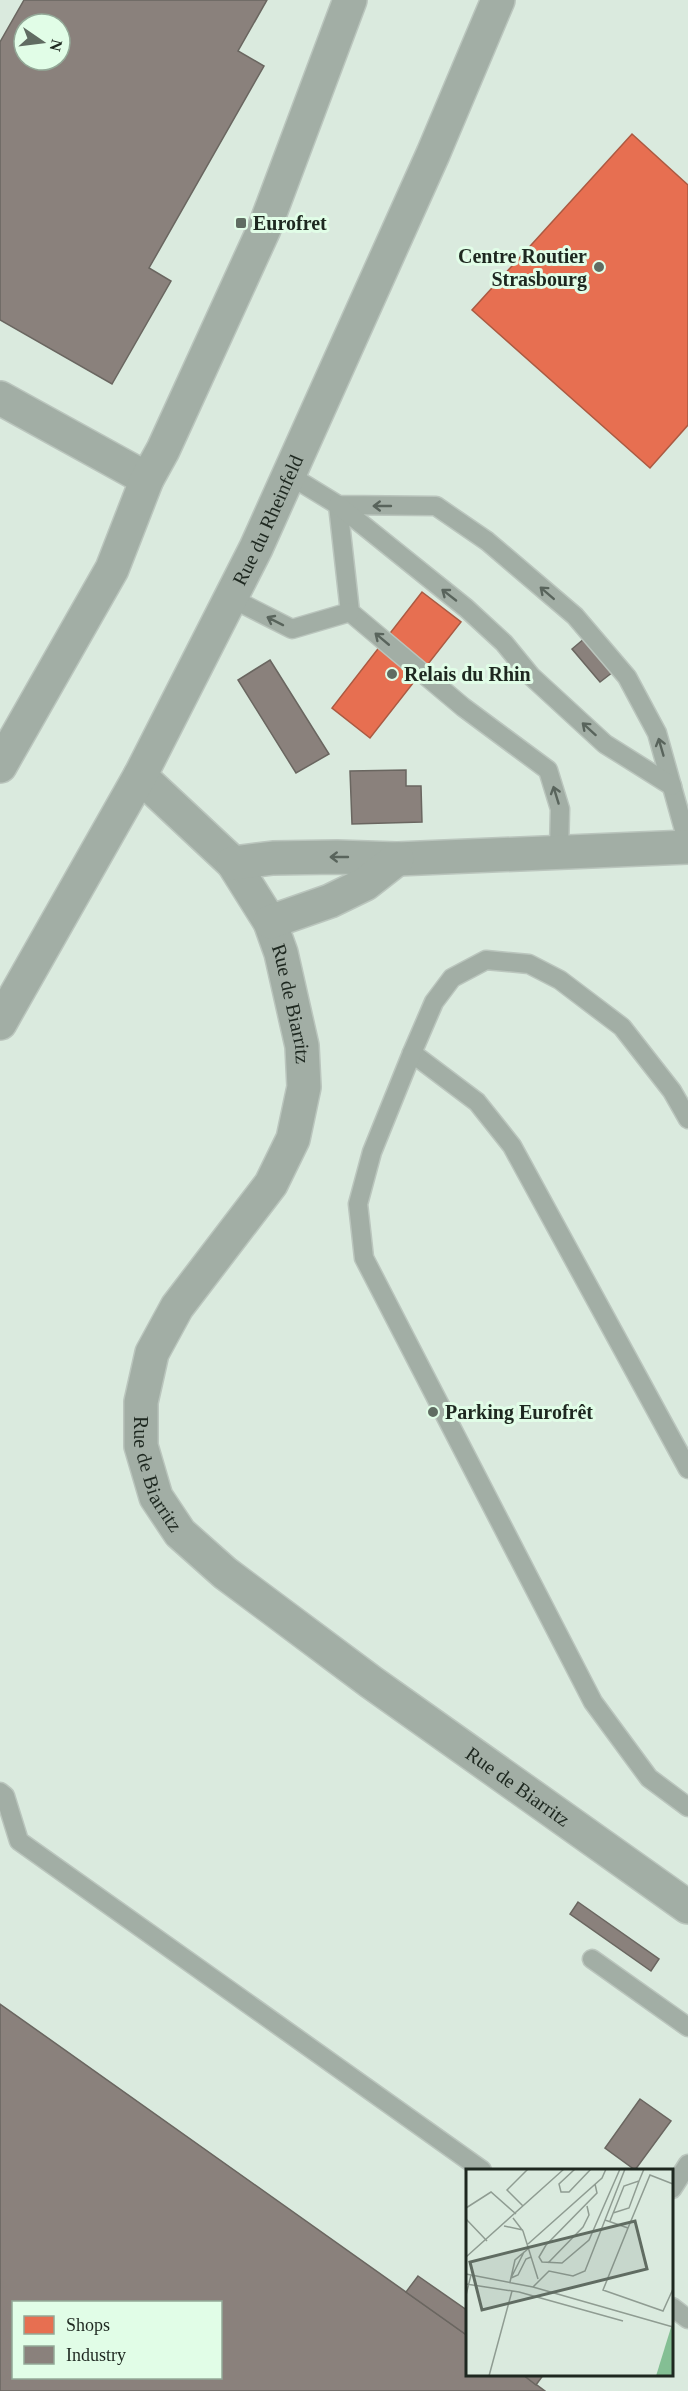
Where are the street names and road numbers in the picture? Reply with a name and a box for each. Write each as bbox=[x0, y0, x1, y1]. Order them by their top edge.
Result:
street label: Rue du Rheinfeld bbox=[228, 452, 307, 589]
street label: Rue de Biarritz bbox=[268, 941, 314, 1065]
street label: Rue de Biarritz bbox=[130, 1416, 187, 1536]
street label: Rue de Biarritz bbox=[462, 1742, 574, 1831]

